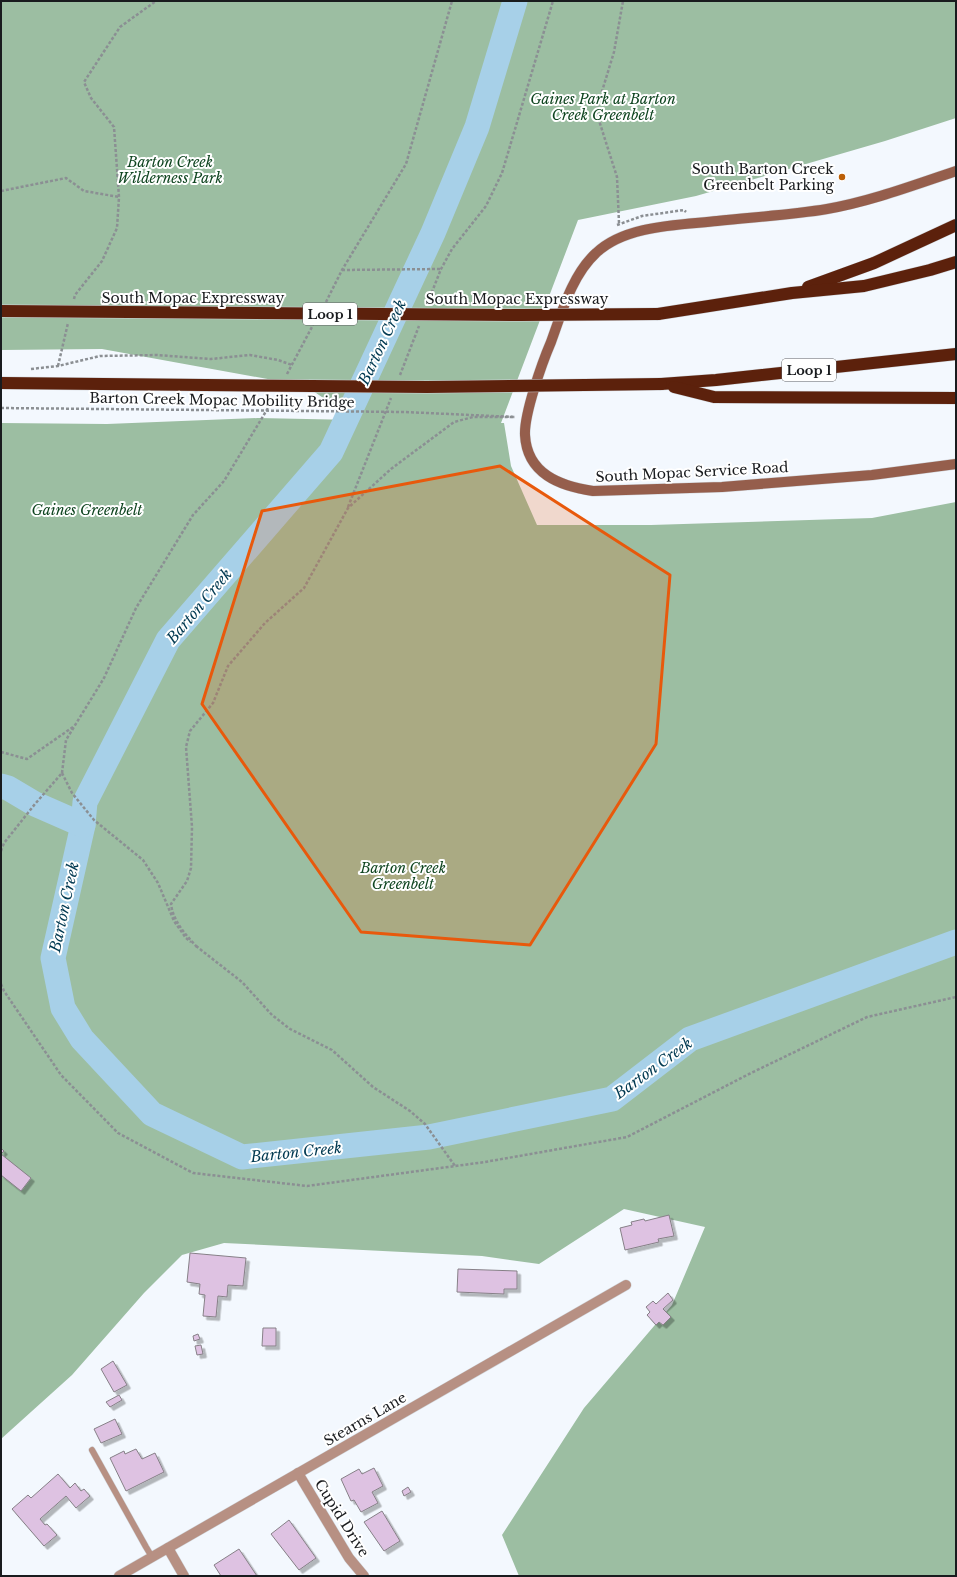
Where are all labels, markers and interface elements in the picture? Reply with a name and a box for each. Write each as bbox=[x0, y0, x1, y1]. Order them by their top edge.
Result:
park label: Gaines Park at Barton Creek Greenbelt bbox=[530, 90, 676, 124]
park label: Barton Creek Wilderness Park bbox=[117, 153, 223, 187]
place label: South Barton Creek Greenbelt Parking bbox=[692, 160, 835, 194]
marker: South Barton Creek Greenbelt Parking bbox=[837, 172, 847, 182]
street label: South Mopac Expressway bbox=[102, 289, 284, 307]
street label: South Mopac Expressway bbox=[426, 290, 608, 308]
water label: Barton Creek bbox=[354, 296, 410, 389]
road number: Loop 1 bbox=[303, 303, 357, 325]
road number: Loop 1 bbox=[782, 359, 836, 381]
street label: Barton Creek Mopac Mobility Bridge bbox=[89, 389, 355, 411]
street label: South Mopac Service Road bbox=[595, 458, 789, 486]
park label: Gaines Greenbelt bbox=[32, 501, 143, 519]
water label: Barton Creek bbox=[162, 565, 236, 648]
park label: Barton Creek Greenbelt bbox=[359, 859, 446, 893]
water label: Barton Creek bbox=[45, 860, 83, 955]
water label: Barton Creek bbox=[609, 1033, 696, 1103]
water label: Barton Creek bbox=[248, 1138, 343, 1166]
street label: Stearns Lane bbox=[321, 1388, 409, 1450]
street label: Cupid Drive bbox=[311, 1476, 373, 1560]

